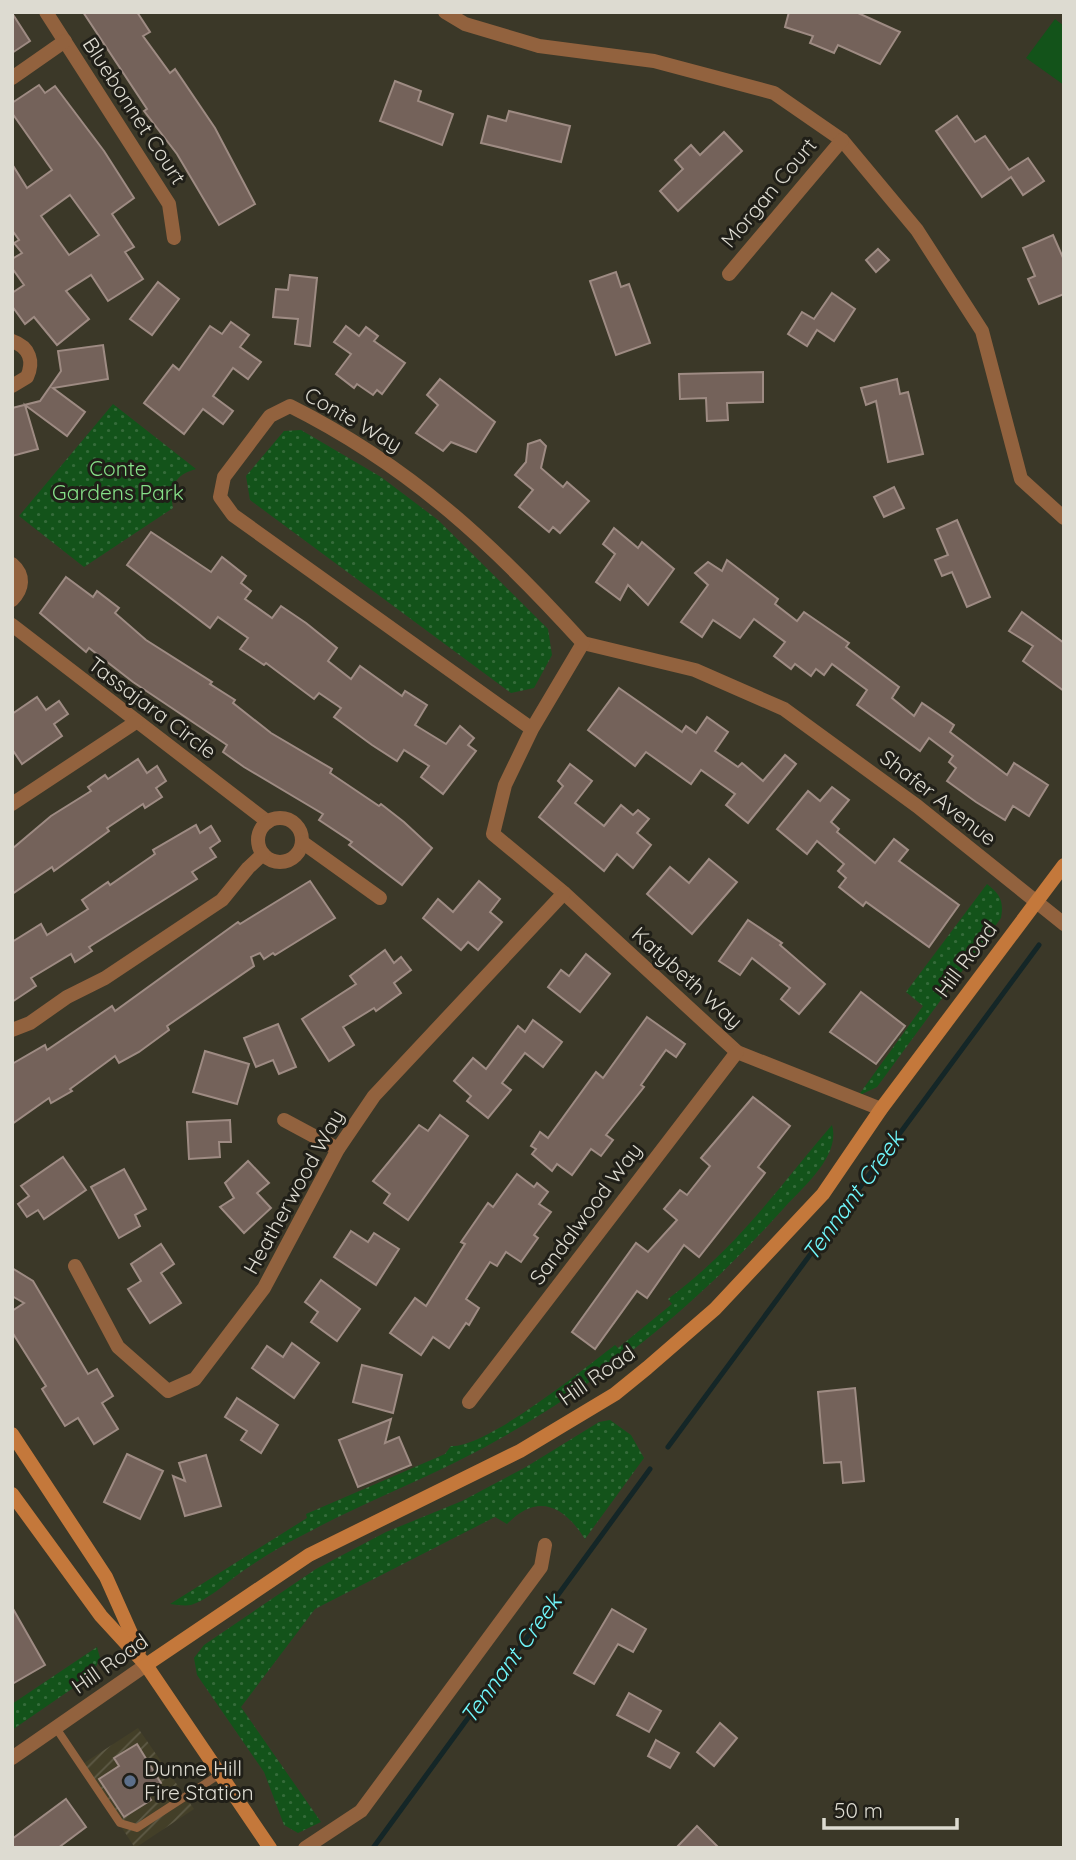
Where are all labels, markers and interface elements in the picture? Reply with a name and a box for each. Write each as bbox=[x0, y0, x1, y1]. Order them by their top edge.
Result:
street label: Bluebonnet Court bbox=[78, 32, 192, 189]
street label: Morgan Court bbox=[715, 132, 822, 252]
street label: Conte Way bbox=[300, 381, 407, 457]
park label: Conte Gardens Park bbox=[52, 455, 184, 505]
street label: Tassajara Circle bbox=[83, 651, 222, 764]
street label: Shafer Avenue bbox=[875, 744, 1002, 851]
street label: Hill Road bbox=[929, 917, 1002, 1002]
street label: Katybeth Way bbox=[627, 921, 748, 1034]
street label: Heatherwood Way bbox=[237, 1105, 349, 1278]
water label: Tennant Creek bbox=[796, 1124, 910, 1266]
street label: Sandalwood Way bbox=[523, 1137, 647, 1290]
street label: Hill Road bbox=[553, 1340, 640, 1411]
water label: Tennant Creek bbox=[454, 1587, 568, 1729]
street label: Hill Road bbox=[66, 1628, 153, 1699]
place label: Dunne Hill Fire Station bbox=[144, 1755, 254, 1805]
marker: Dunne Hill Fire Station bbox=[122, 1773, 138, 1789]
scale bar bbox=[824, 1786, 957, 1830]
text: 50 m bbox=[834, 1797, 883, 1823]

